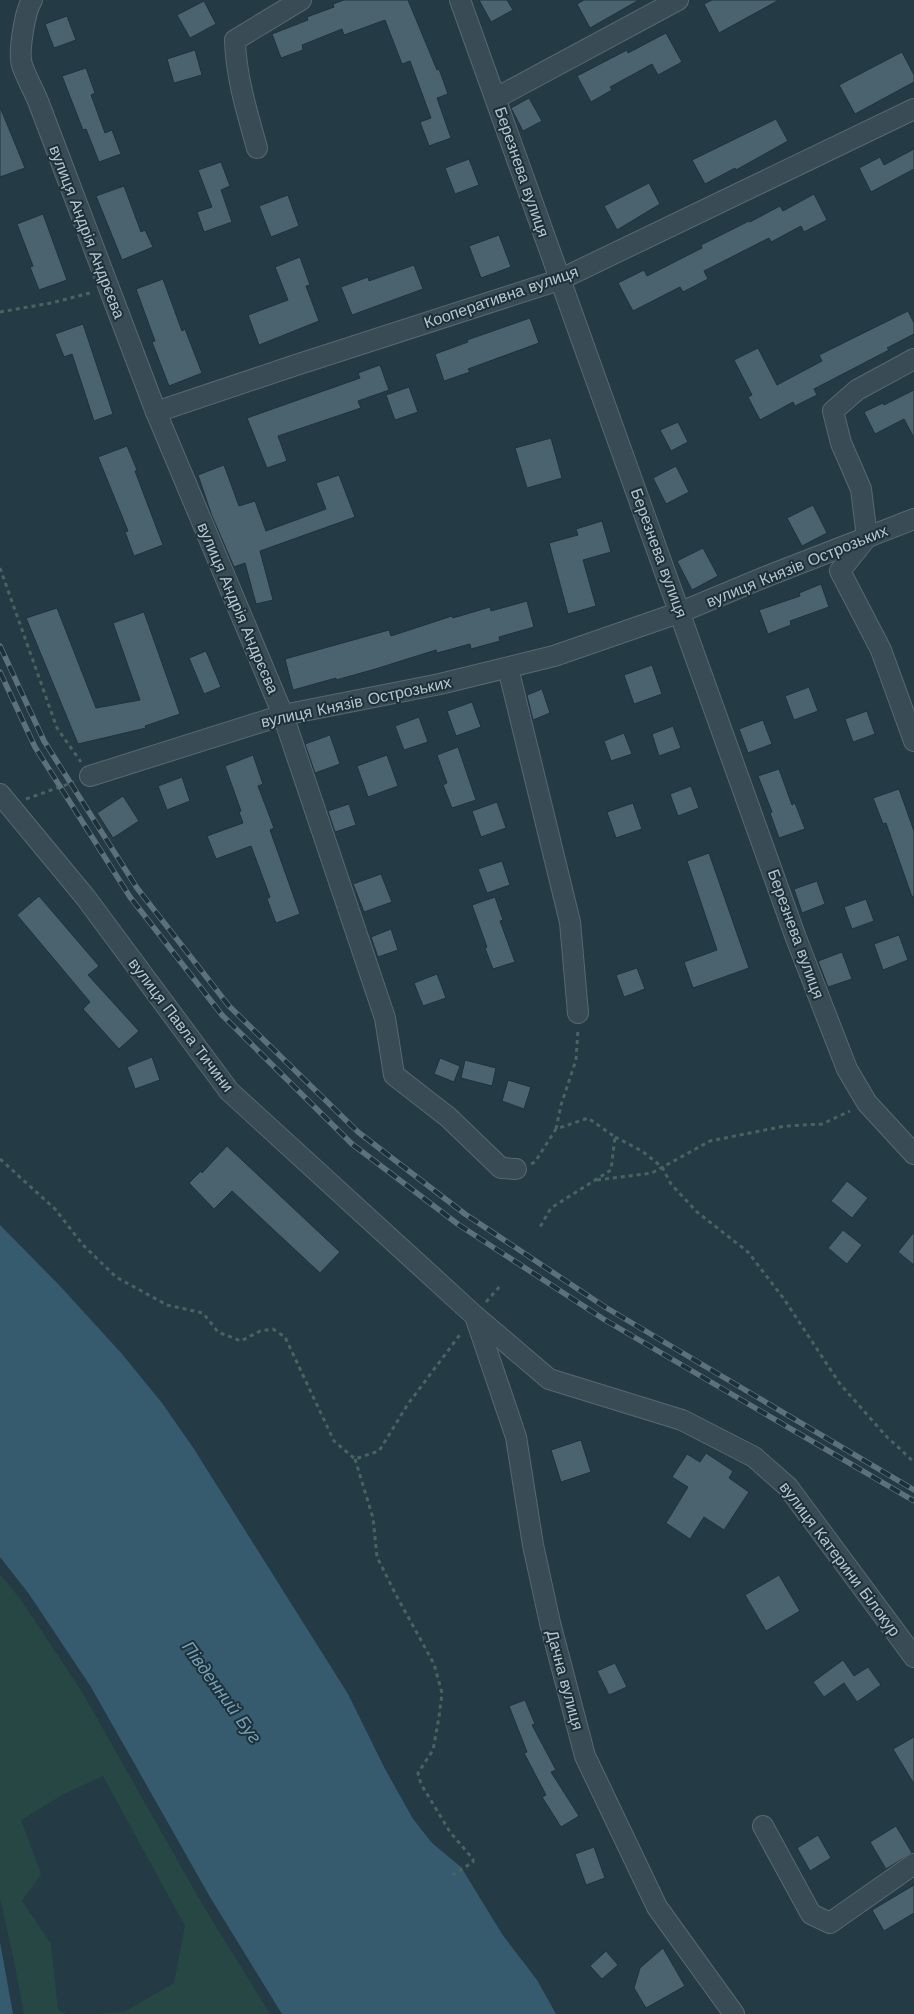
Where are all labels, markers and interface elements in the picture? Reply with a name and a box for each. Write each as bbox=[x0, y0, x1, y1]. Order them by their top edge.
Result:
street label: Березнева вулиця bbox=[491, 104, 553, 240]
street label: вулиця Андрія Андрєєва bbox=[45, 143, 129, 321]
street label: Кооперативна вулиця bbox=[421, 262, 581, 332]
street label: Березнева вулиця bbox=[627, 486, 691, 620]
street label: вулиця Андрія Андрєєва bbox=[193, 520, 283, 697]
street label: вулиця Князів Острозьких bbox=[703, 521, 891, 611]
street label: вулиця Князів Острозьких bbox=[259, 673, 453, 731]
street label: Березнева вулиця bbox=[764, 867, 828, 1001]
street label: вулиця Павла Тичини bbox=[124, 954, 238, 1096]
street label: вулиця Катерини Білокур bbox=[776, 1478, 904, 1640]
street label: Дачна вулиця bbox=[543, 1628, 587, 1732]
water label: Південний Буг bbox=[178, 1637, 266, 1747]

